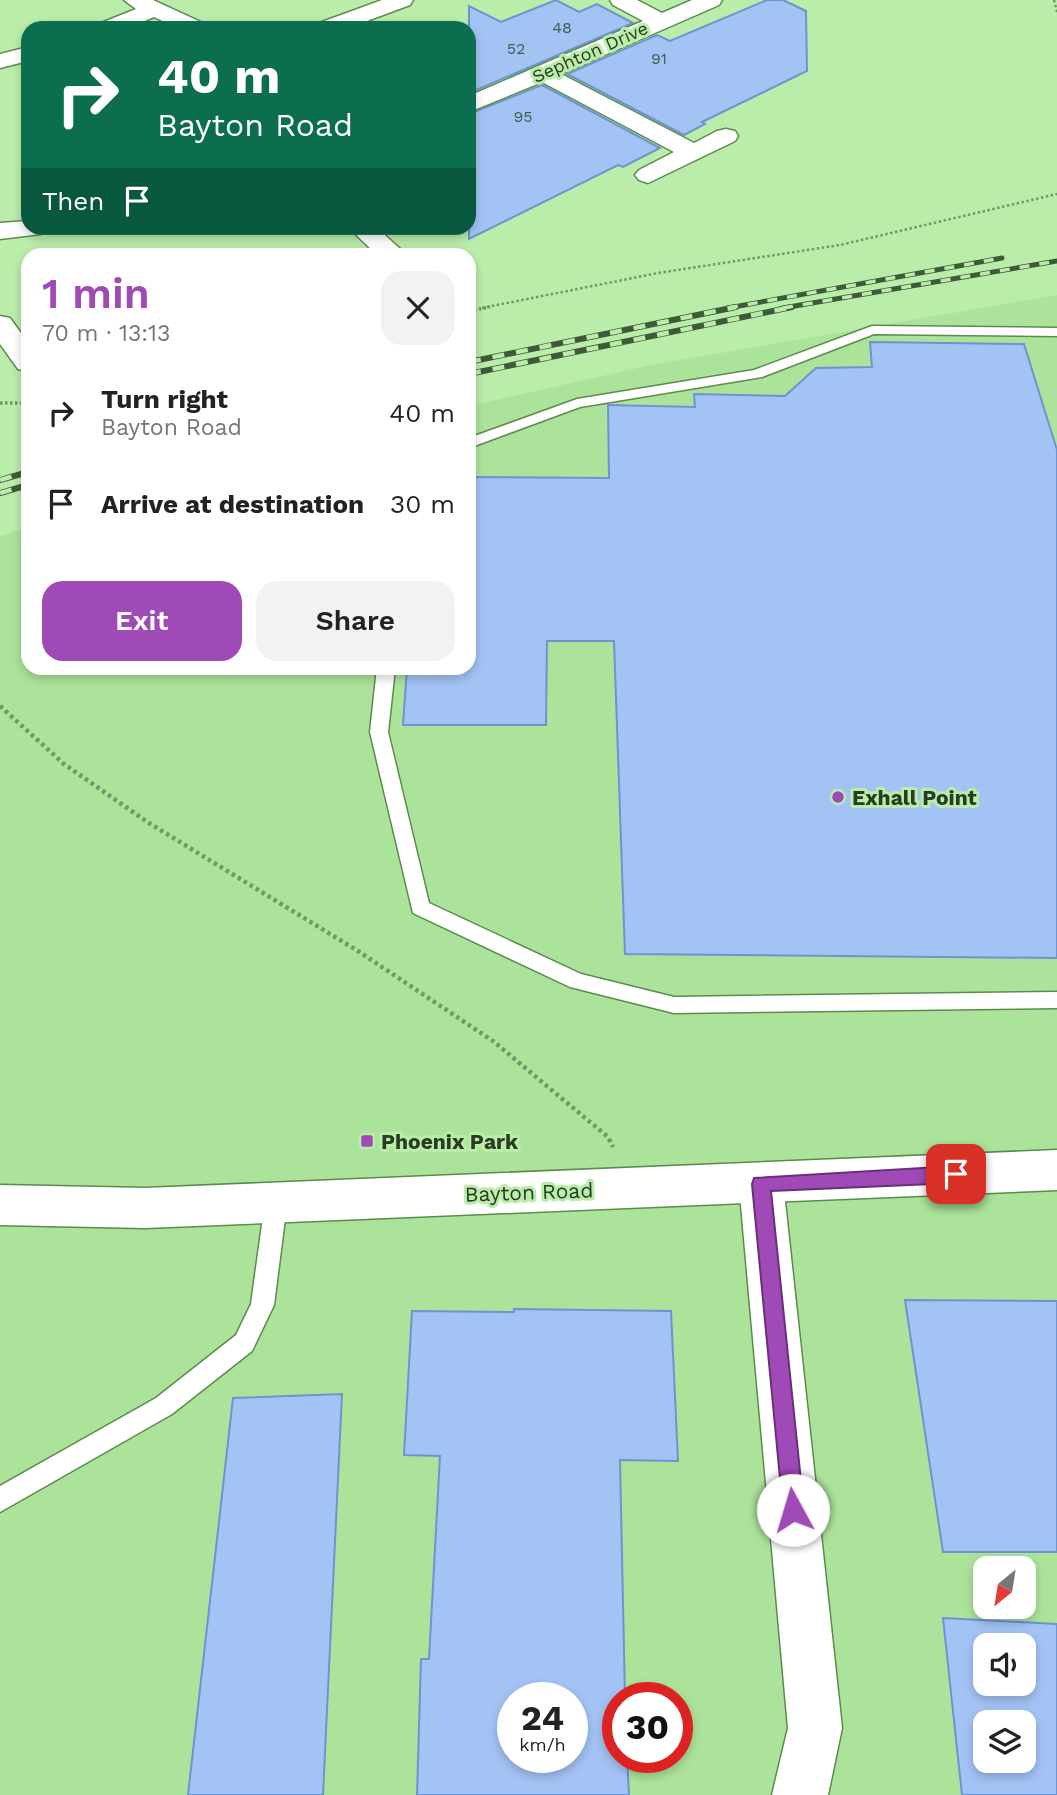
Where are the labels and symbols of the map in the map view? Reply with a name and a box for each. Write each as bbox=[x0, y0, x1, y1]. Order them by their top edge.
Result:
street label: Sephton Drive bbox=[529, 17, 651, 87]
house number: 48 bbox=[552, 18, 572, 37]
house number: 52 bbox=[507, 39, 525, 58]
house number: 91 bbox=[651, 49, 667, 68]
house number: 95 bbox=[513, 107, 533, 126]
place label: Exhall Point bbox=[852, 785, 977, 810]
marker: Exhall Point bbox=[830, 789, 846, 805]
place label: Phoenix Park bbox=[381, 1129, 519, 1154]
marker: Phoenix Park bbox=[359, 1133, 375, 1149]
pin bbox=[926, 1144, 986, 1204]
street label: Bayton Road bbox=[464, 1177, 594, 1207]
position arrow bbox=[756, 1473, 830, 1547]
north arrow bbox=[973, 1556, 1036, 1619]
speed limit sign: 30 bbox=[602, 1682, 693, 1773]

